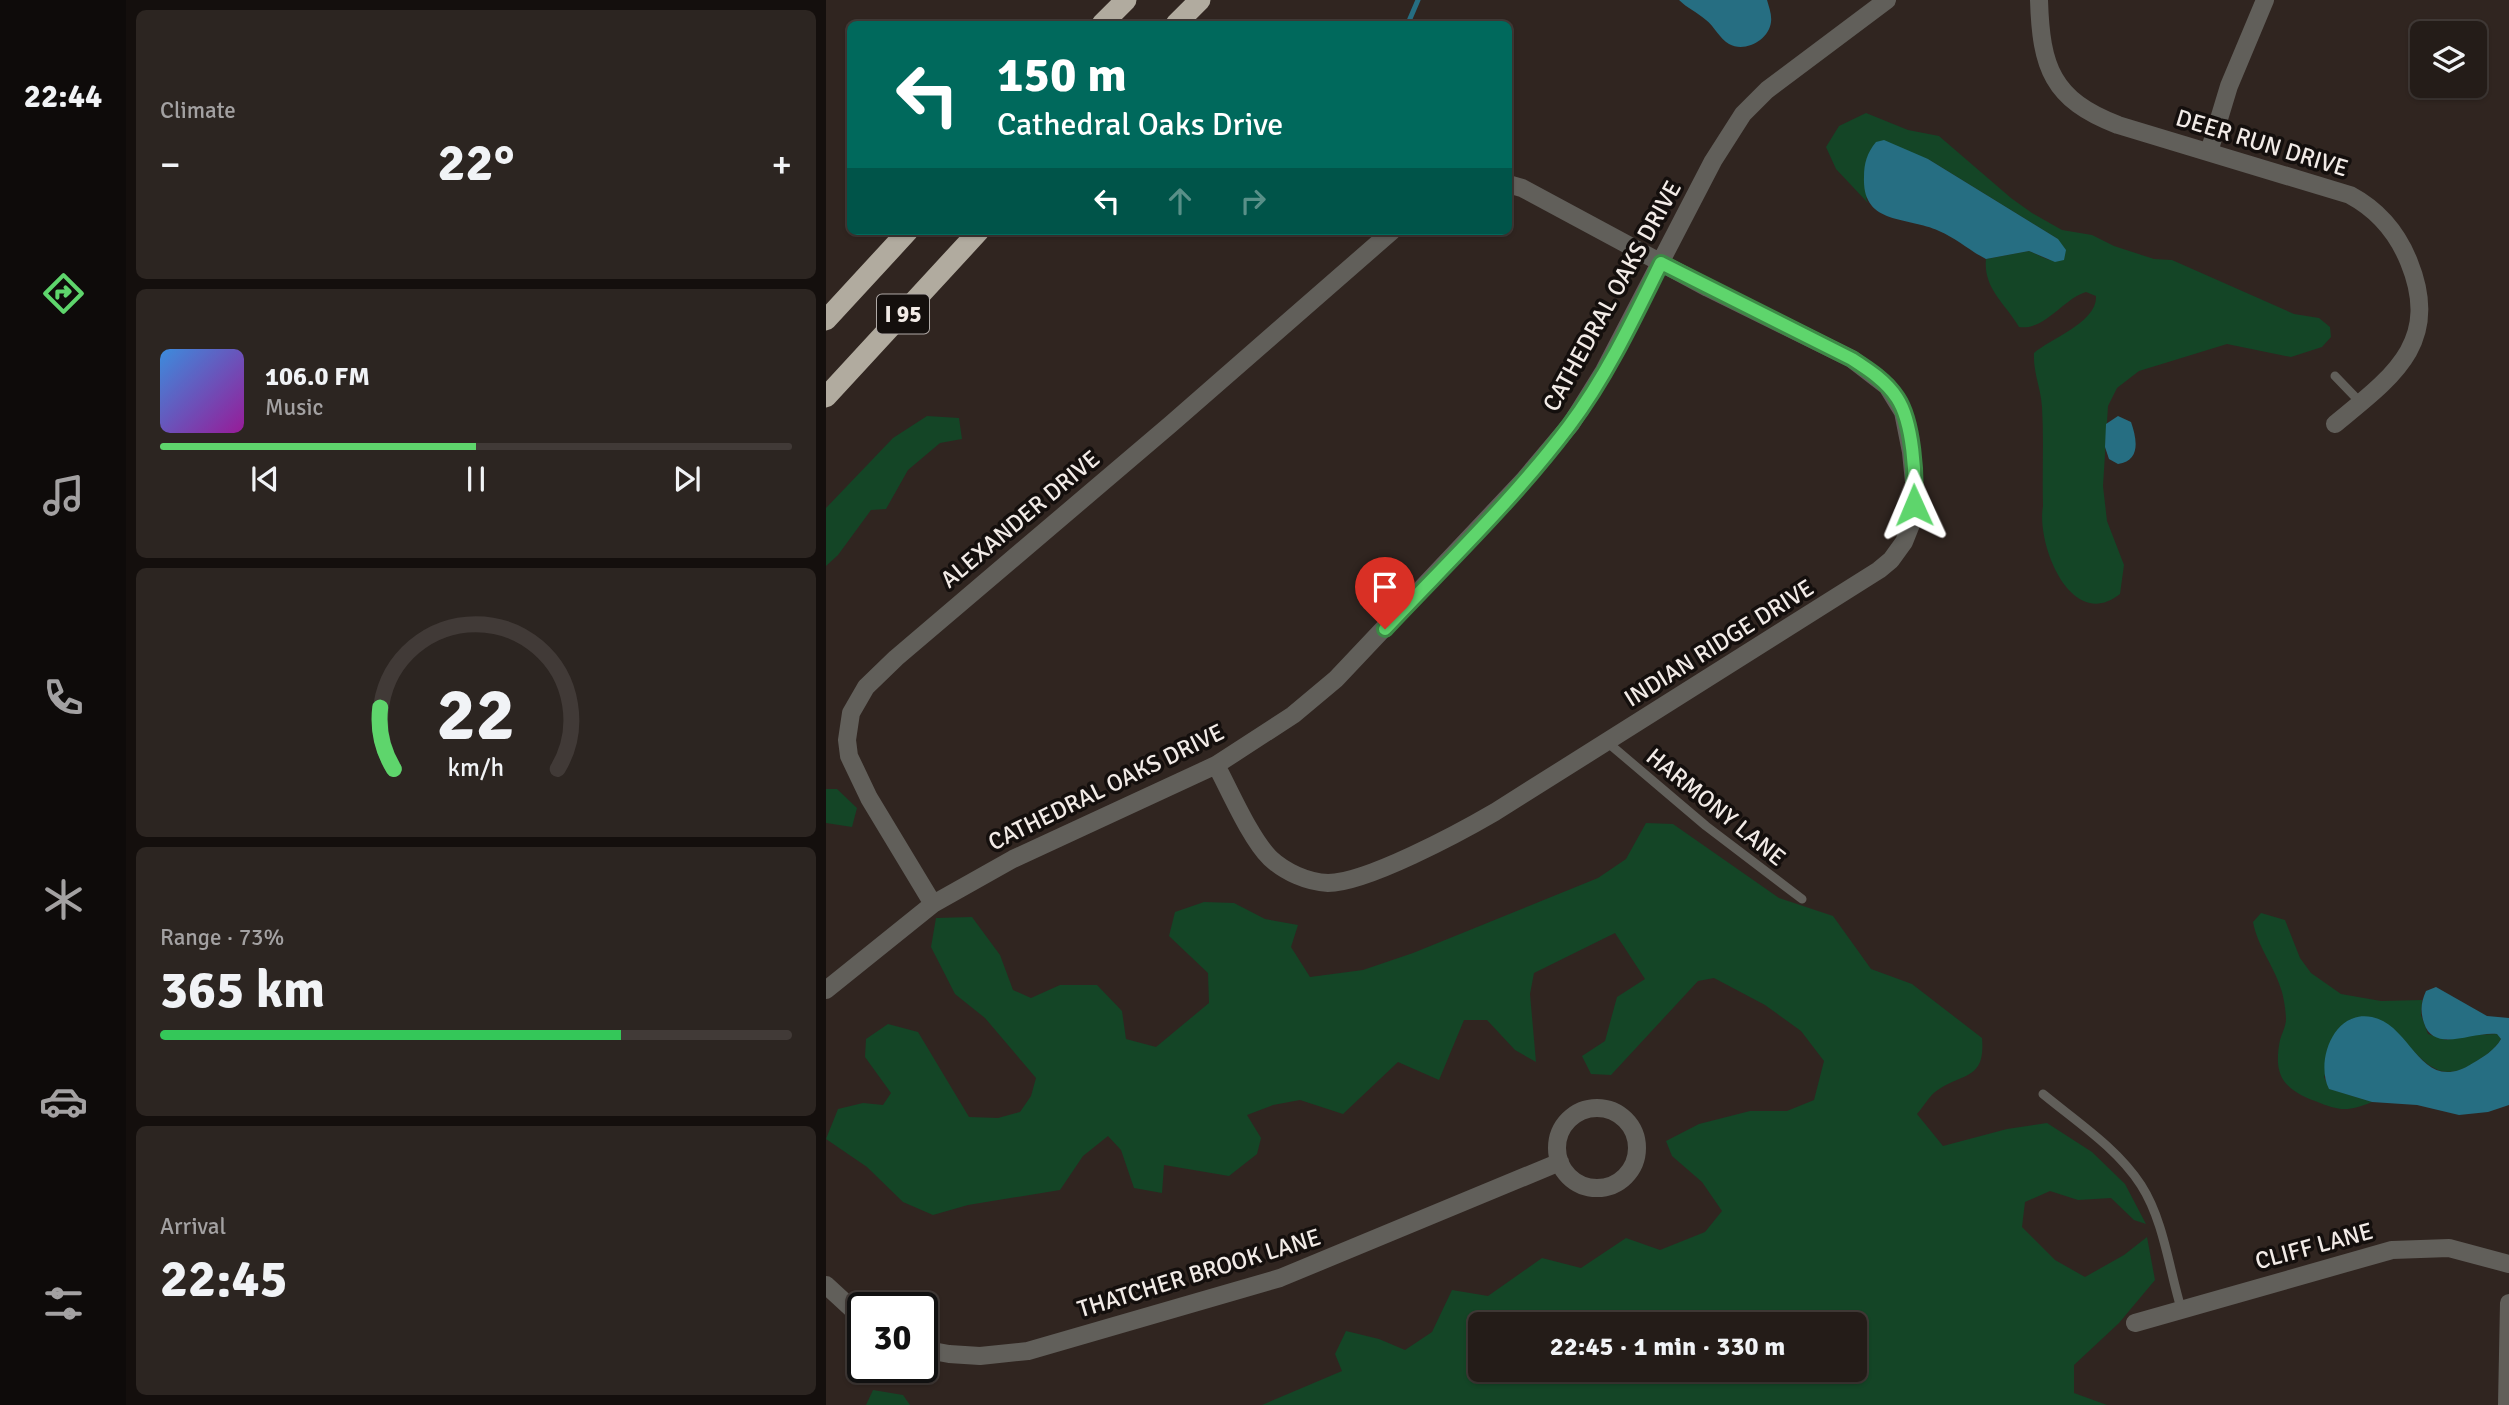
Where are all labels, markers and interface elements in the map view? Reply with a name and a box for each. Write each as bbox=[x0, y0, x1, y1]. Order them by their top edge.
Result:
map controls bbox=[2410, 21, 2487, 98]
button: layers bbox=[2410, 21, 2487, 98]
text: 150 m bbox=[997, 45, 1127, 105]
icon: left bbox=[882, 49, 973, 140]
text: 22:44 bbox=[24, 77, 102, 116]
text: Climate bbox=[160, 96, 236, 125]
street label: DEER RUN DRIVE bbox=[2172, 103, 2352, 183]
text: Cathedral Oaks Drive bbox=[997, 105, 1283, 144]
text: 22° bbox=[438, 131, 514, 195]
text: − bbox=[160, 141, 181, 188]
text: + bbox=[771, 141, 792, 188]
street label: CATHEDRAL OAKS DRIVE bbox=[1536, 175, 1688, 417]
icon: left bbox=[1088, 182, 1126, 220]
icon: ahead bbox=[1161, 182, 1199, 220]
icon: right bbox=[1234, 182, 1272, 220]
icon: directions bbox=[39, 269, 88, 318]
road number: I 95 bbox=[877, 294, 929, 334]
text: 106.0 FM bbox=[265, 361, 370, 393]
text: Music bbox=[265, 393, 323, 422]
street label: ALEXANDER DRIVE bbox=[934, 444, 1106, 594]
icon: previous bbox=[246, 460, 284, 498]
icon: pause bbox=[457, 460, 495, 498]
icon: next bbox=[668, 460, 706, 498]
position arrow bbox=[1877, 468, 1951, 542]
icon: music bbox=[39, 471, 88, 520]
pin bbox=[1355, 557, 1415, 629]
icon: arrive bbox=[1366, 568, 1404, 606]
street label: INDIAN RIDGE DRIVE bbox=[1619, 573, 1819, 713]
text: 22 bbox=[437, 671, 515, 760]
icon: phone bbox=[39, 673, 88, 722]
street label: CATHEDRAL OAKS DRIVE bbox=[983, 717, 1229, 857]
street label: HARMONY LANE bbox=[1640, 742, 1792, 872]
text: km/h bbox=[448, 751, 504, 782]
icon: climate bbox=[39, 875, 88, 924]
text: Range · 73% bbox=[160, 923, 284, 952]
text: 365 km bbox=[160, 958, 325, 1022]
icon: car bbox=[39, 1077, 88, 1126]
text: Arrival bbox=[160, 1212, 226, 1241]
street label: CLIFF LANE bbox=[2252, 1216, 2376, 1276]
street label: THATCHER BROOK LANE bbox=[1074, 1222, 1324, 1324]
text: 22:45 bbox=[160, 1247, 288, 1311]
icon: filters bbox=[39, 1279, 88, 1328]
speed limit sign: 30 bbox=[847, 1292, 938, 1383]
text: 22:45 · 1 min · 330 m bbox=[1550, 1331, 1785, 1363]

